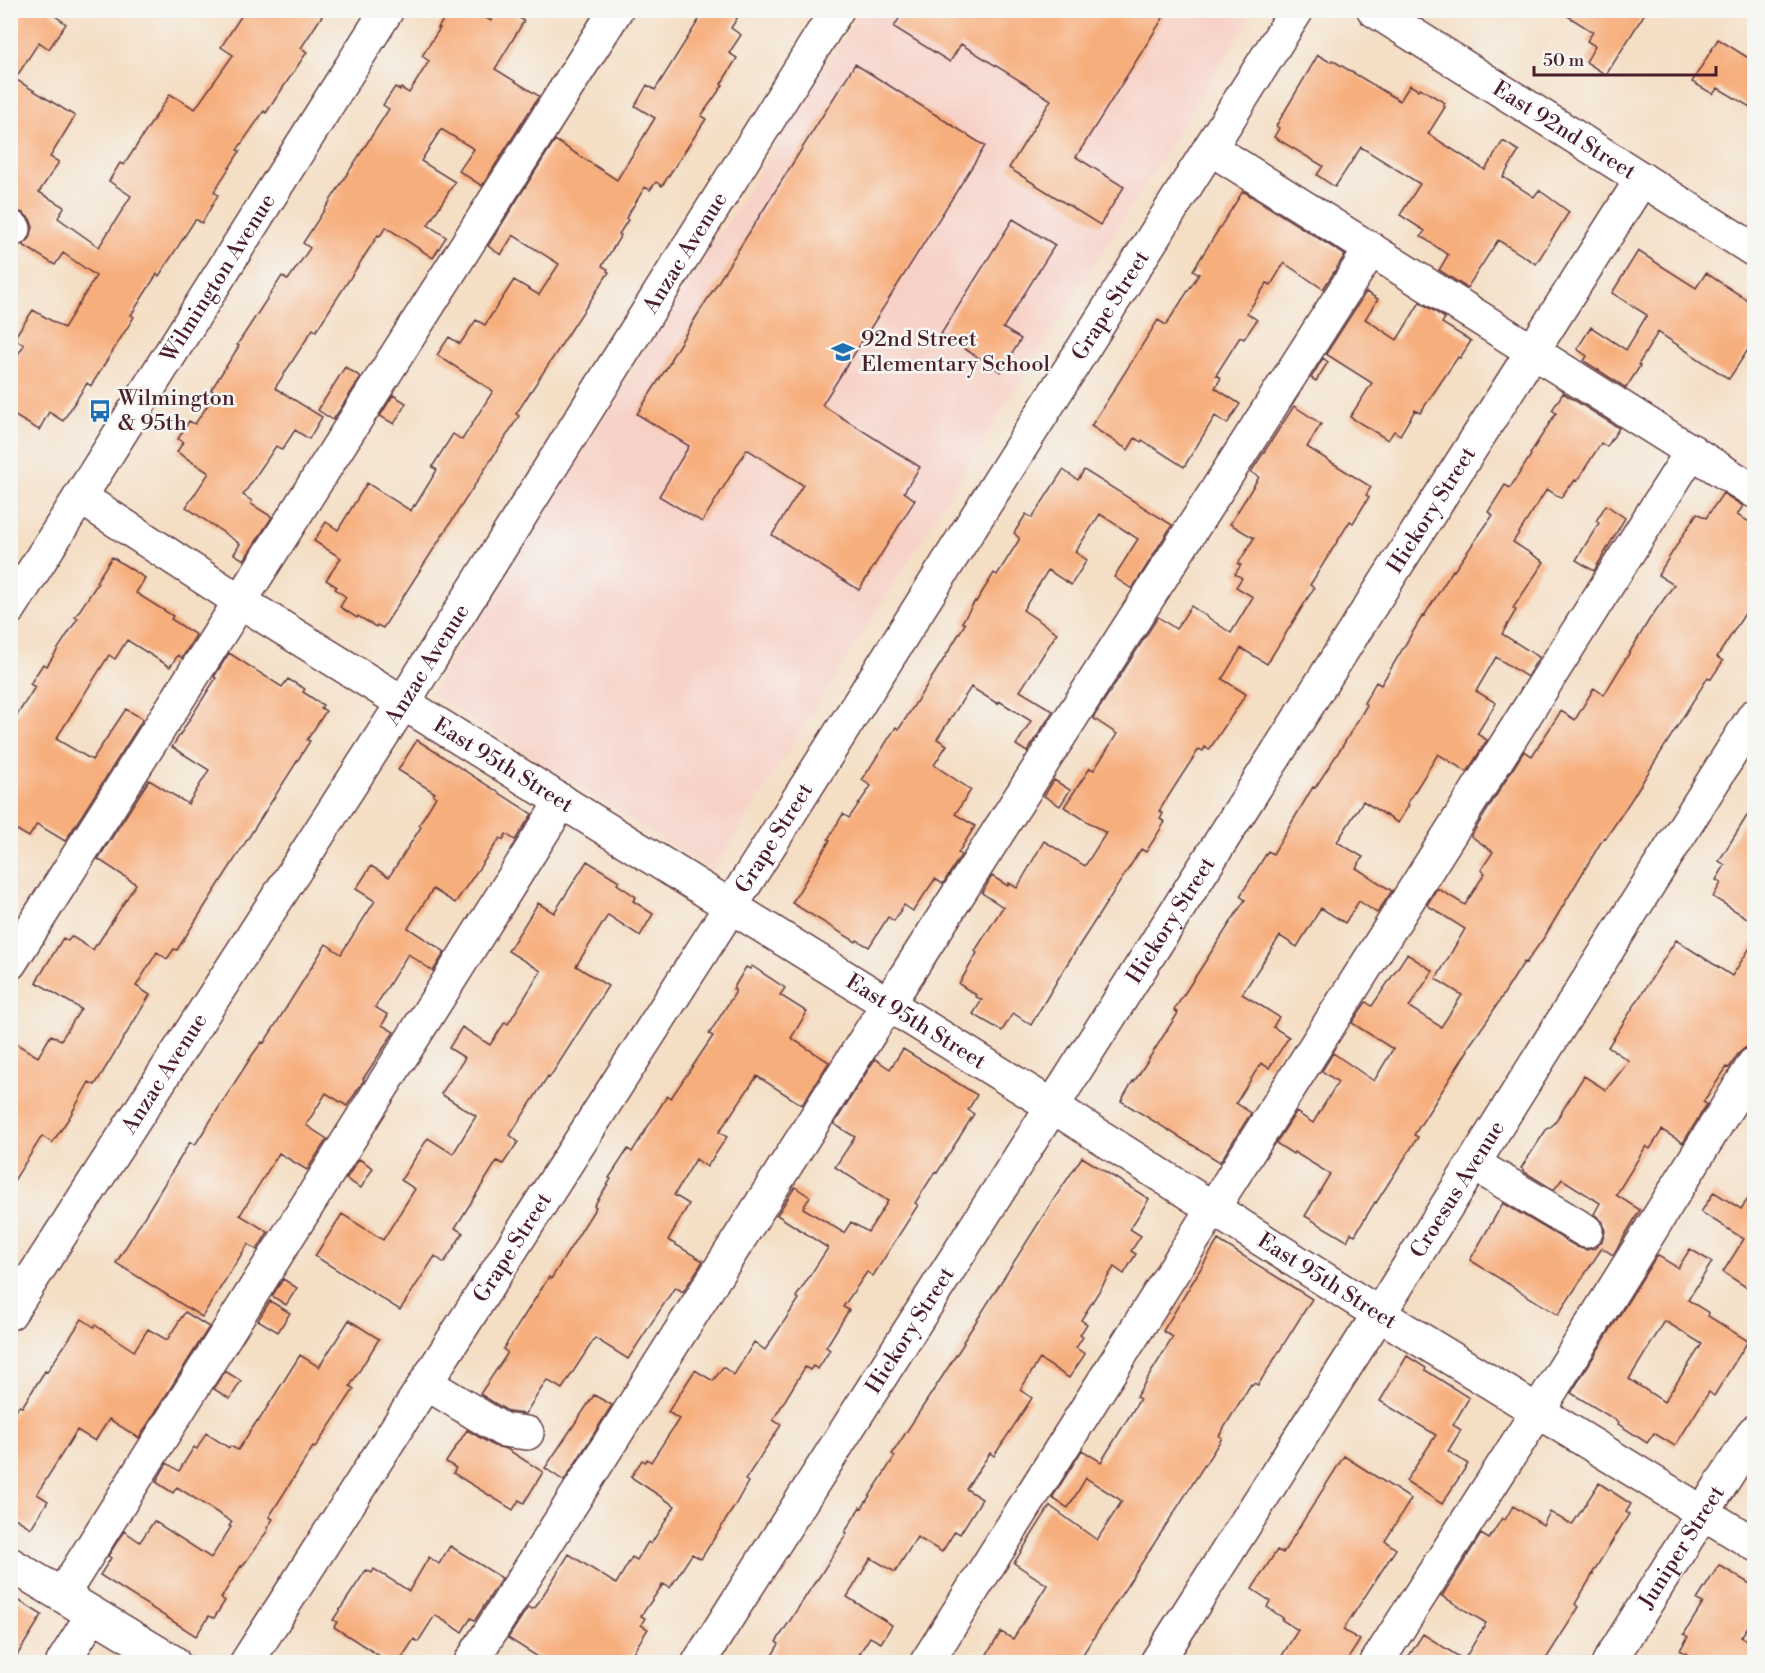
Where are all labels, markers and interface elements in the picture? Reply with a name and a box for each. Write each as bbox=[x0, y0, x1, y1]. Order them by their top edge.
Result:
scale bar bbox=[1534, 39, 1716, 77]
text: 50 m bbox=[1543, 49, 1585, 72]
street label: East 92nd Street bbox=[1488, 75, 1641, 186]
street label: Anzac Avenue bbox=[636, 187, 733, 319]
street label: Wilmington Avenue bbox=[154, 189, 281, 368]
street label: Grape Street bbox=[1066, 245, 1155, 365]
place label: 92nd Street Elementary School bbox=[861, 326, 1051, 378]
school or university icon: 92nd Street Elementary School bbox=[830, 339, 856, 365]
place label: Wilmington & 95th bbox=[117, 385, 235, 437]
bus stop icon: Wilmington & 95th bbox=[87, 398, 113, 424]
street label: Hickory Street bbox=[1381, 442, 1482, 579]
street label: Anzac Avenue bbox=[378, 599, 475, 731]
street label: East 95th Street bbox=[428, 711, 578, 819]
street label: Grape Street bbox=[729, 778, 819, 898]
street label: Hickory Street bbox=[1120, 852, 1221, 989]
street label: East 95th Street bbox=[841, 968, 991, 1075]
street label: Anzac Avenue bbox=[115, 1008, 213, 1140]
street label: Croesus Avenue bbox=[1404, 1116, 1510, 1263]
street label: Grape Street bbox=[467, 1188, 557, 1308]
street label: East 95th Street bbox=[1252, 1227, 1402, 1335]
street label: Hickory Street bbox=[860, 1262, 960, 1399]
street label: Juniper Street bbox=[1632, 1480, 1730, 1614]

